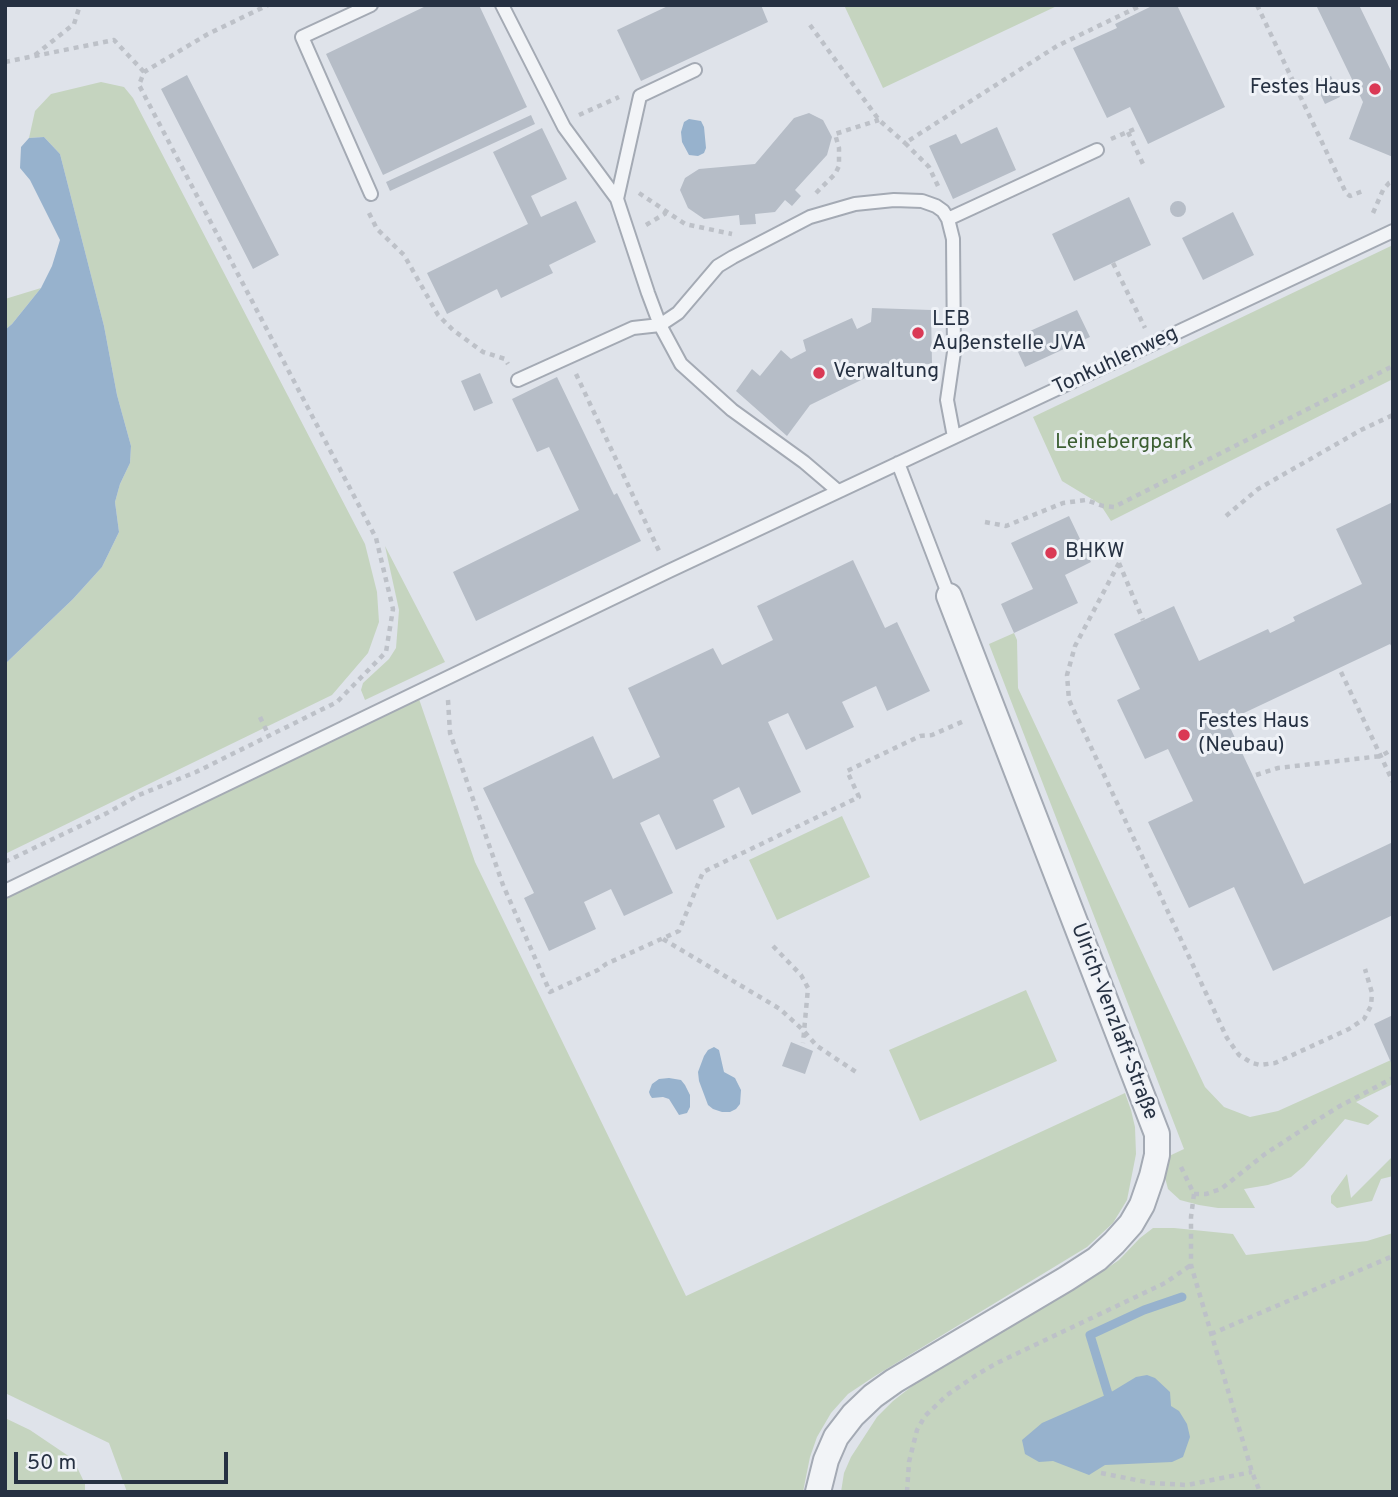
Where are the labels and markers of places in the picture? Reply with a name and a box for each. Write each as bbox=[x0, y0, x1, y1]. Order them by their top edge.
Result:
place label: Festes Haus bbox=[1250, 76, 1361, 102]
marker: Festes Haus bbox=[1367, 81, 1383, 97]
place label: LEB Außenstelle JVA bbox=[932, 308, 1086, 358]
marker: LEB Außenstelle JVA bbox=[910, 325, 926, 341]
place label: Verwaltung bbox=[833, 360, 939, 386]
marker: Verwaltung bbox=[811, 365, 827, 381]
place label: BHKW bbox=[1065, 540, 1125, 566]
marker: BHKW bbox=[1043, 545, 1059, 561]
place label: Festes Haus (Neubau) bbox=[1198, 710, 1309, 760]
marker: Festes Haus (Neubau) bbox=[1176, 727, 1192, 743]

